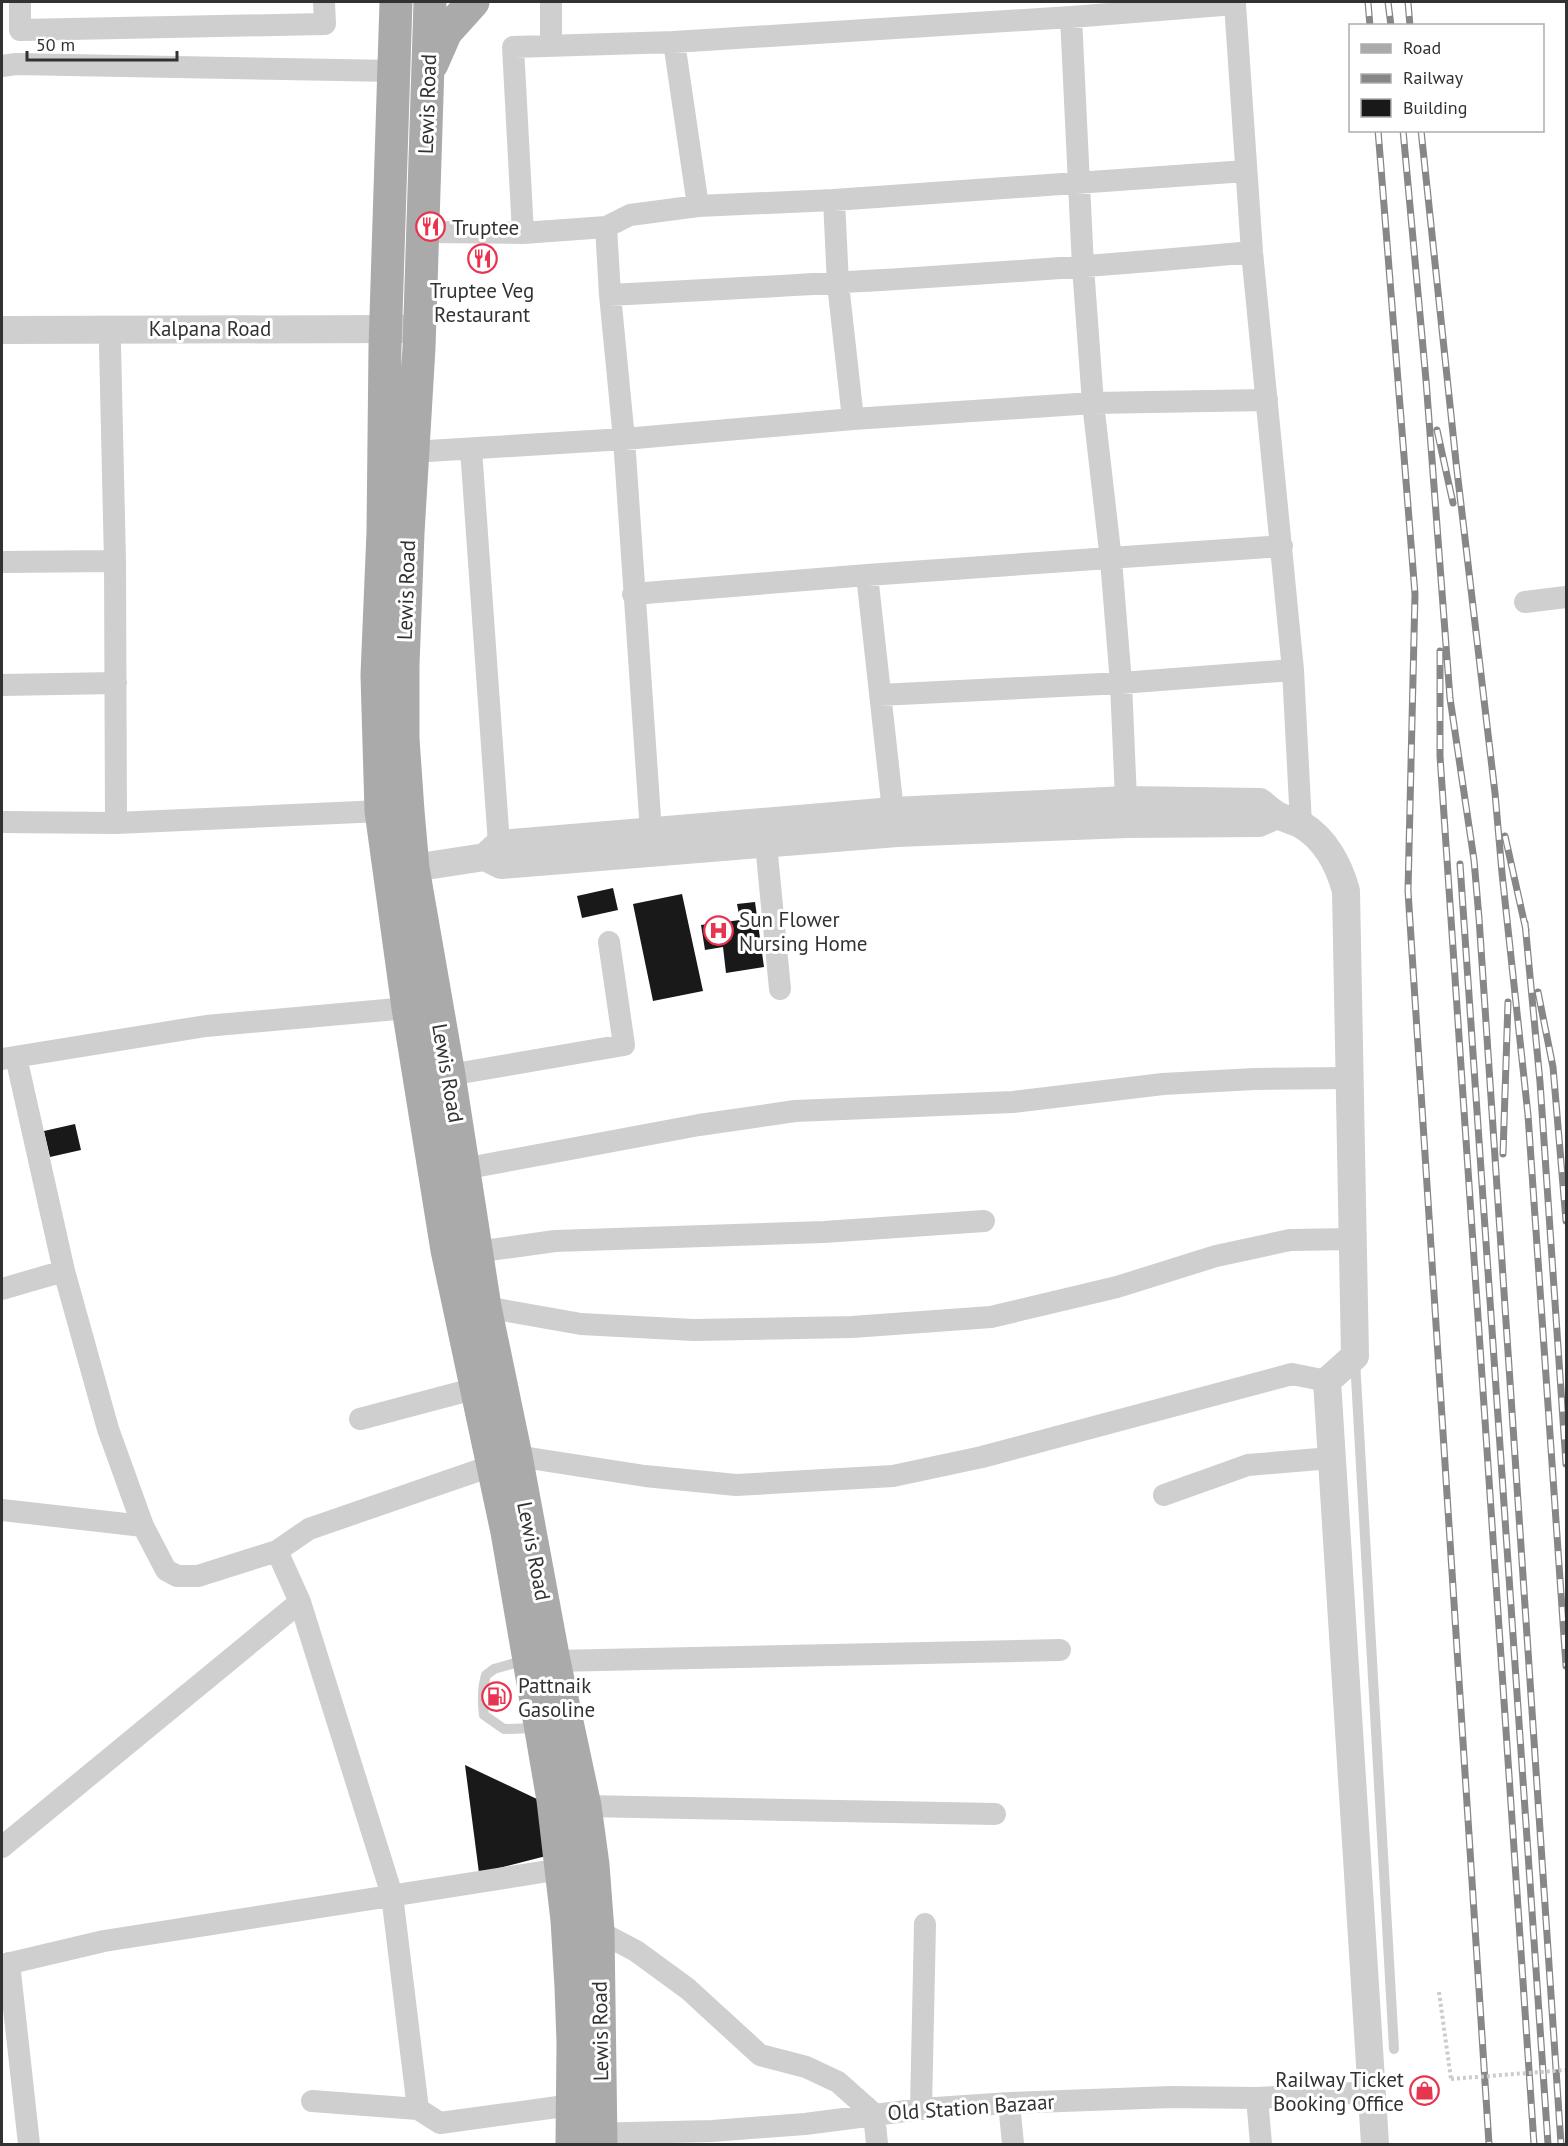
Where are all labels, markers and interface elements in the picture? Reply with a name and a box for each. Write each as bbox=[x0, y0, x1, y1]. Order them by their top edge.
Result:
scale bar bbox=[27, 24, 177, 62]
legend bbox=[1349, 24, 1544, 132]
text: 50 m bbox=[36, 33, 75, 56]
text: Road bbox=[1403, 36, 1441, 59]
street label: Lewis Road bbox=[412, 54, 442, 154]
text: Railway bbox=[1403, 66, 1464, 89]
text: Building bbox=[1403, 96, 1467, 119]
restaurant icon: Truptee bbox=[415, 211, 447, 243]
place label: Truptee bbox=[452, 214, 519, 241]
restaurant icon: Truptee Veg Restaurant bbox=[466, 243, 498, 275]
place label: Truptee Veg Restaurant bbox=[430, 277, 534, 328]
street label: Kalpana Road bbox=[149, 315, 271, 342]
street label: Lewis Road bbox=[391, 540, 421, 640]
place label: Sun Flower Nursing Home bbox=[739, 906, 868, 957]
hospital icon: Sun Flower Nursing Home bbox=[702, 915, 734, 947]
street label: Lewis Road bbox=[426, 1021, 470, 1125]
street label: Lewis Road bbox=[511, 1499, 557, 1603]
place label: Pattnaik Gasoline bbox=[518, 1672, 595, 1723]
fuel station icon: Pattnaik Gasoline bbox=[481, 1681, 513, 1713]
street label: Lewis Road bbox=[586, 1981, 614, 2081]
place label: Railway Ticket Booking Office bbox=[1273, 2066, 1404, 2117]
shop icon: Railway Ticket Booking Office bbox=[1409, 2075, 1441, 2107]
street label: Old Station Bazaar bbox=[887, 2088, 1055, 2126]

